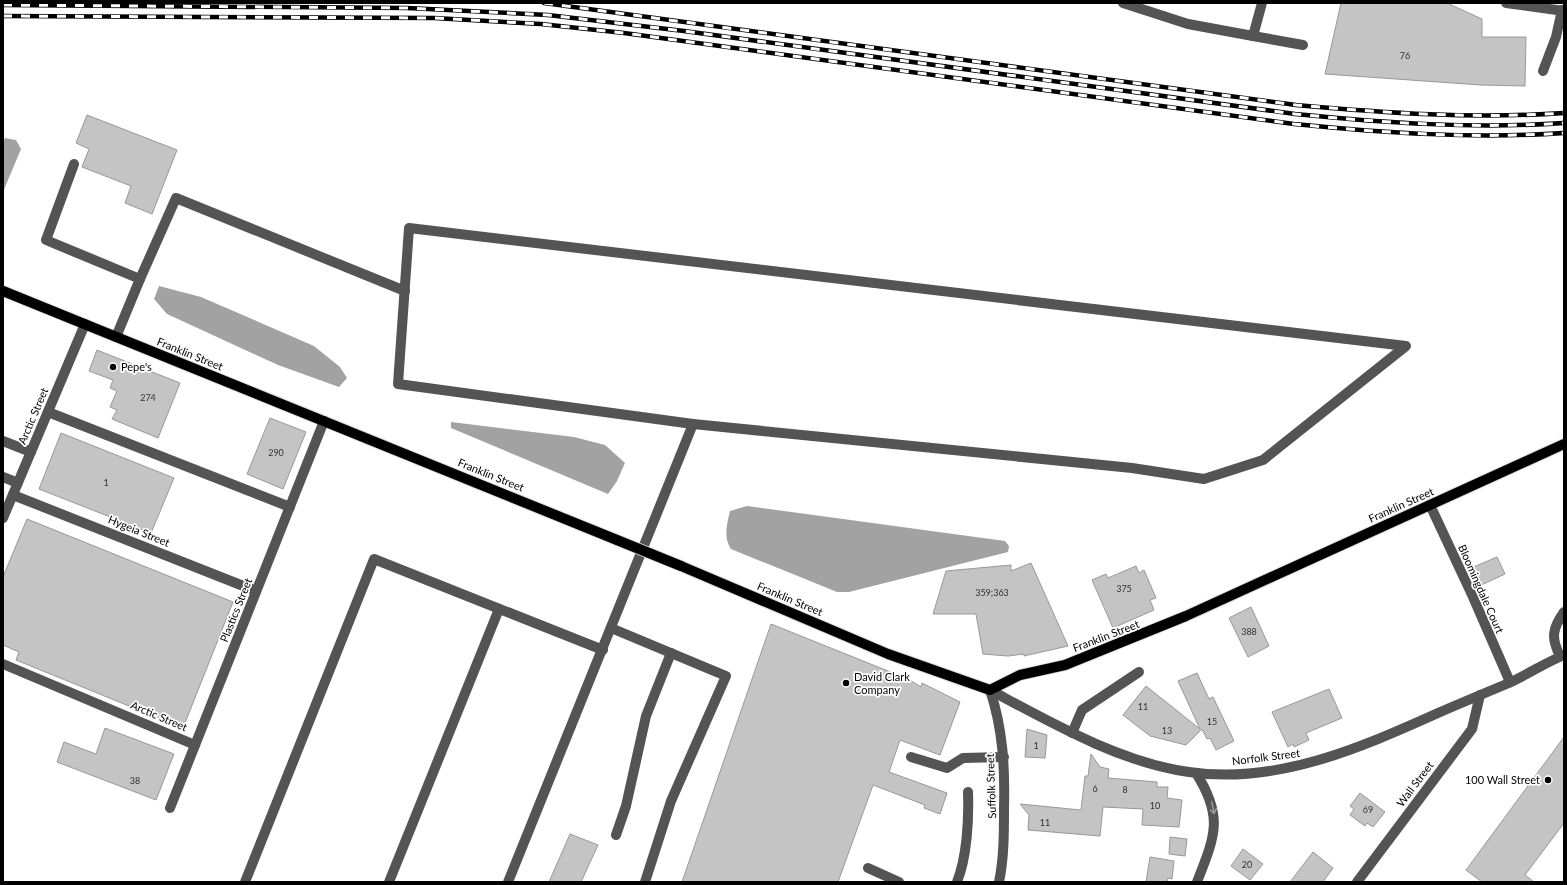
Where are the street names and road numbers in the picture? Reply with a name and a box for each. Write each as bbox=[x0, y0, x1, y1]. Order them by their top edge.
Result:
street label: Franklin Street bbox=[155, 334, 225, 373]
street label: Arctic Street bbox=[15, 385, 50, 446]
street label: Franklin Street bbox=[456, 455, 526, 494]
street label: Franklin Street bbox=[1366, 484, 1435, 525]
street label: Hygeia Street bbox=[107, 512, 172, 549]
street label: Bloomingdale Court bbox=[1456, 542, 1507, 635]
street label: Plastics Street bbox=[217, 576, 254, 644]
street label: Franklin Street bbox=[755, 579, 825, 618]
street label: Franklin Street bbox=[1071, 617, 1141, 654]
street label: Arctic Street bbox=[129, 698, 190, 733]
street label: Norfolk Street bbox=[1231, 746, 1301, 767]
street label: Suffolk Street bbox=[983, 753, 998, 819]
street label: Wall Street bbox=[1393, 758, 1436, 809]

